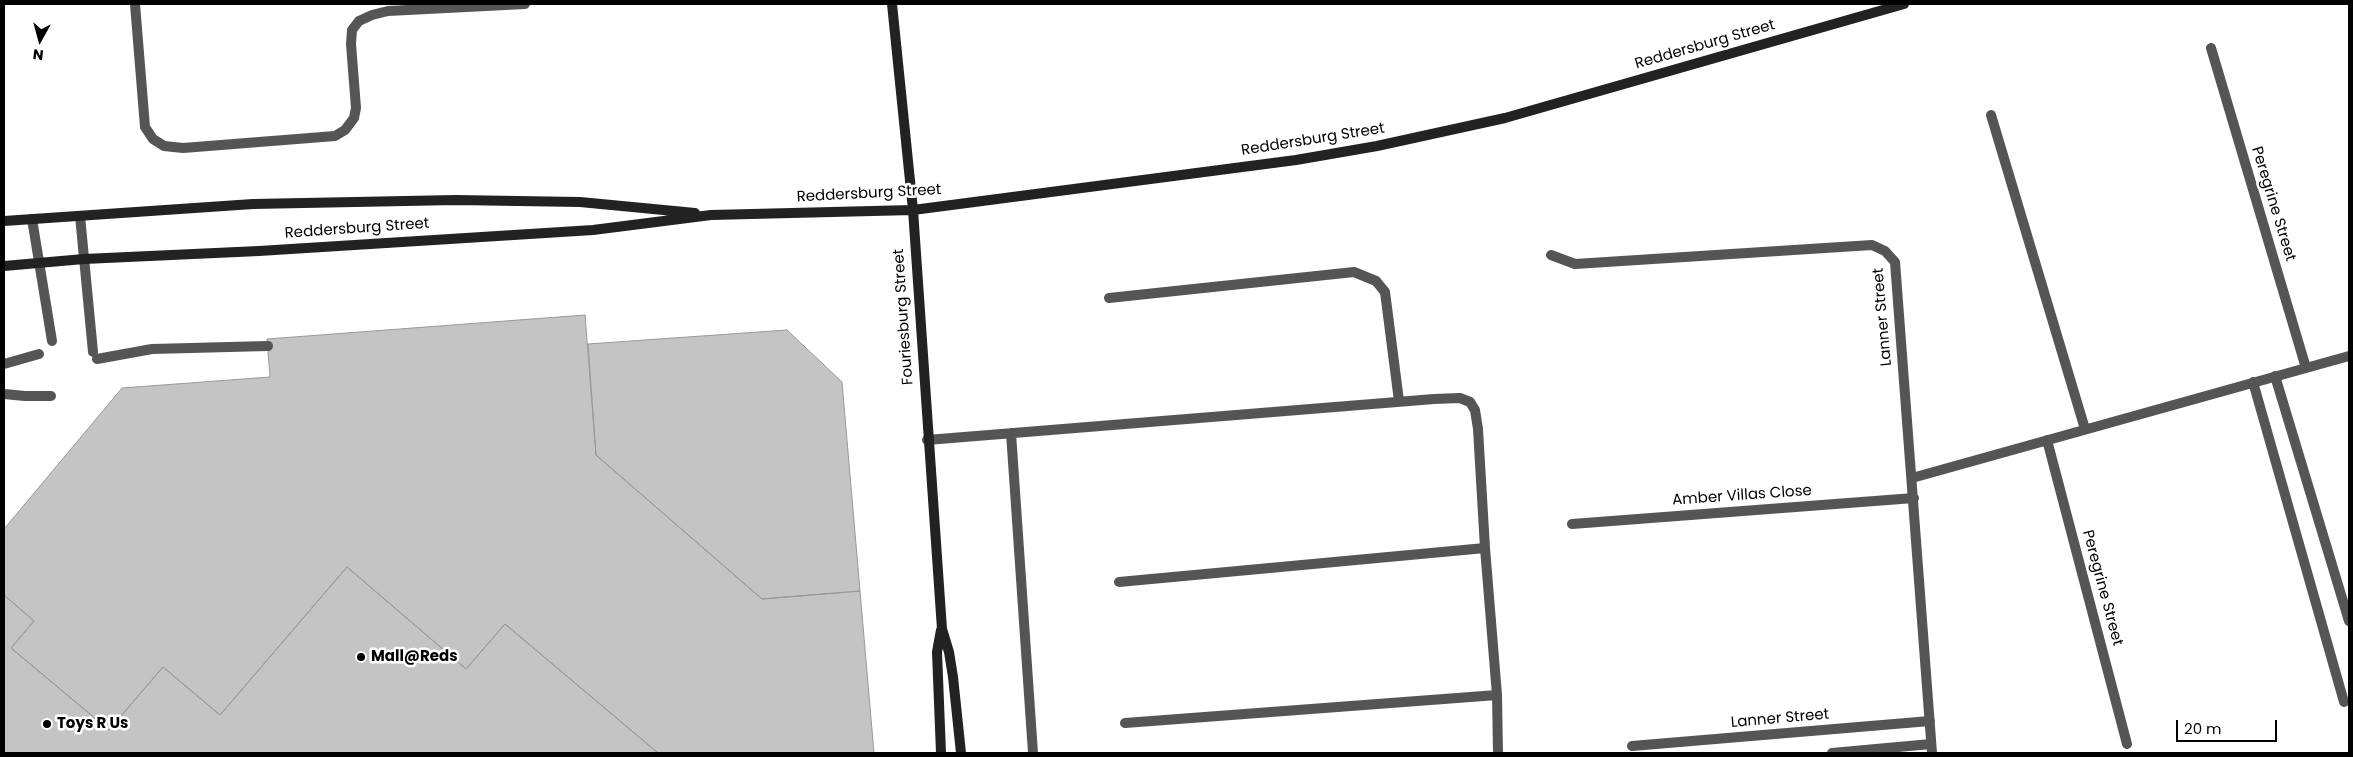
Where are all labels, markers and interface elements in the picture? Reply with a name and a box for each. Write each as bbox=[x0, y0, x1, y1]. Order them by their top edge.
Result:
north arrow bbox=[15, 15, 65, 65]
street label: Reddersburg Street bbox=[1633, 16, 1777, 74]
text: N bbox=[32, 44, 45, 65]
street label: Reddersburg Street bbox=[1240, 120, 1386, 160]
street label: Peregrine Street bbox=[2247, 144, 2299, 264]
street label: Reddersburg Street bbox=[796, 181, 942, 207]
street label: Reddersburg Street bbox=[284, 215, 430, 243]
street label: Fouriesburg Street bbox=[890, 248, 918, 386]
street label: Lanner Street bbox=[1870, 267, 1896, 367]
street label: Amber Villas Close bbox=[1672, 482, 1812, 510]
street label: Peregrine Street bbox=[2078, 528, 2126, 648]
place label: Mall@Reds bbox=[371, 648, 458, 666]
marker: Mall@Reds bbox=[355, 651, 367, 663]
street label: Lanner Street bbox=[1730, 706, 1830, 732]
scale bar bbox=[2178, 710, 2279, 742]
place label: Toys R Us bbox=[57, 715, 128, 733]
marker: Toys R Us bbox=[41, 718, 53, 730]
text: 20 m bbox=[2184, 718, 2222, 739]

